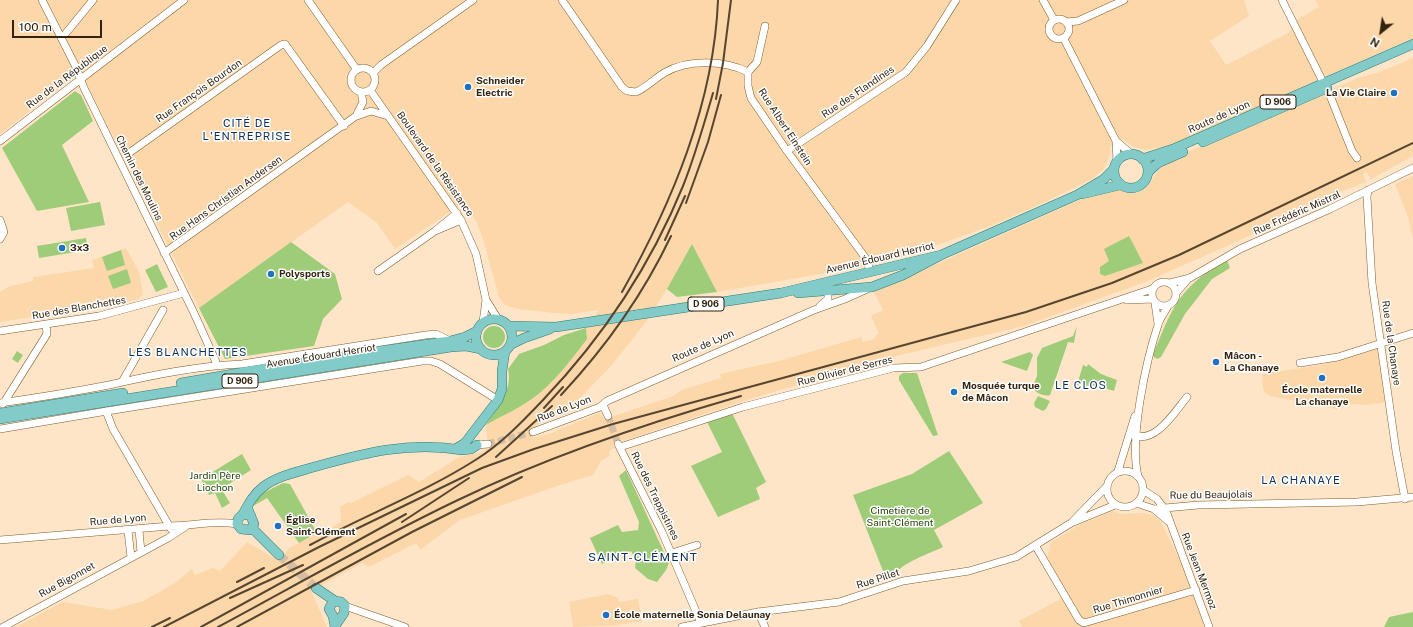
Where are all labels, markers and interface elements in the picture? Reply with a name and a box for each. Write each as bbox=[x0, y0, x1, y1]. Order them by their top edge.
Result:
scale bar bbox=[14, 12, 104, 38]
north arrow bbox=[1361, 12, 1401, 52]
text: 100 m bbox=[19, 20, 52, 34]
text: N bbox=[1368, 35, 1382, 50]
street label: Rue de la République bbox=[24, 43, 110, 111]
street label: Rue François Bourdon bbox=[154, 57, 244, 125]
street label: Rue des Flandines bbox=[819, 63, 897, 121]
place label: Schneider Electric bbox=[476, 75, 525, 98]
marker: Schneider Electric bbox=[463, 82, 473, 92]
street label: Rue Albert Einstein bbox=[756, 86, 814, 168]
place label: La Vie Claire bbox=[1326, 87, 1386, 99]
marker: La Vie Claire bbox=[1389, 88, 1399, 98]
road number: D 906 bbox=[1260, 95, 1296, 109]
street label: Route de Lyon bbox=[1186, 98, 1252, 136]
street label: Boulevard de la Résistance bbox=[394, 109, 476, 219]
district label: CITÉ DE L'ENTREPRISE bbox=[203, 117, 291, 143]
street label: Chemin des Moulins bbox=[113, 133, 165, 223]
street label: Rue Hans Christian Andersen bbox=[168, 153, 284, 243]
street label: Rue Frédéric Mistral bbox=[1251, 188, 1343, 238]
street label: Avenue Édouard Herriot bbox=[825, 240, 935, 276]
place label: 3x3 bbox=[70, 242, 89, 254]
marker: 3x3 bbox=[57, 243, 67, 253]
place label: Polysports bbox=[279, 268, 330, 280]
marker: Polysports bbox=[266, 269, 276, 279]
street label: Rue des Blanchettes bbox=[31, 294, 127, 322]
road number: D 906 bbox=[688, 297, 724, 311]
street label: Rue de la Chanaye bbox=[1379, 300, 1403, 386]
street label: Route de Lyon bbox=[670, 327, 736, 365]
street label: Avenue Édouard Herriot bbox=[265, 341, 377, 371]
district label: LES BLANCHETTES bbox=[129, 346, 247, 360]
place label: Mâcon - La Chanaye bbox=[1224, 350, 1279, 374]
street label: Rue Olivier de Serres bbox=[796, 353, 894, 389]
marker: Mâcon - La Chanaye bbox=[1211, 357, 1221, 367]
marker: École maternelle La chanaye bbox=[1317, 373, 1327, 383]
road number: D 906 bbox=[222, 374, 258, 388]
district label: LE CLOS bbox=[1055, 379, 1107, 393]
place label: Mosquée turque de Mâcon bbox=[962, 380, 1040, 404]
place label: École maternelle La chanaye bbox=[1282, 384, 1362, 408]
marker: Mosquée turque de Mâcon bbox=[949, 387, 959, 397]
street label: Rue de Lyon bbox=[535, 393, 593, 425]
street label: Rue des Trappistines bbox=[628, 450, 682, 542]
park label: Jardin Père Liochon bbox=[189, 470, 241, 494]
district label: LA CHANAYE bbox=[1261, 474, 1341, 488]
street label: Rue du Beaujolais bbox=[1170, 488, 1252, 502]
park label: Cimetière de Saint-Clément bbox=[867, 505, 933, 528]
street label: Rue de Lyon bbox=[89, 512, 147, 528]
place label: Église Saint-Clément bbox=[286, 514, 355, 538]
marker: Église Saint-Clément bbox=[273, 521, 283, 531]
street label: Rue Jean Mermoz bbox=[1179, 531, 1219, 611]
district label: SAINT-CLÉMENT bbox=[588, 550, 698, 564]
street label: Rue Bigonnet bbox=[37, 560, 97, 600]
street label: Rue Pillet bbox=[855, 566, 901, 592]
street label: Rue Thimonnier bbox=[1091, 584, 1165, 616]
place label: École maternelle Sonia Delaunay bbox=[614, 609, 771, 621]
marker: École maternelle Sonia Delaunay bbox=[601, 610, 611, 620]

